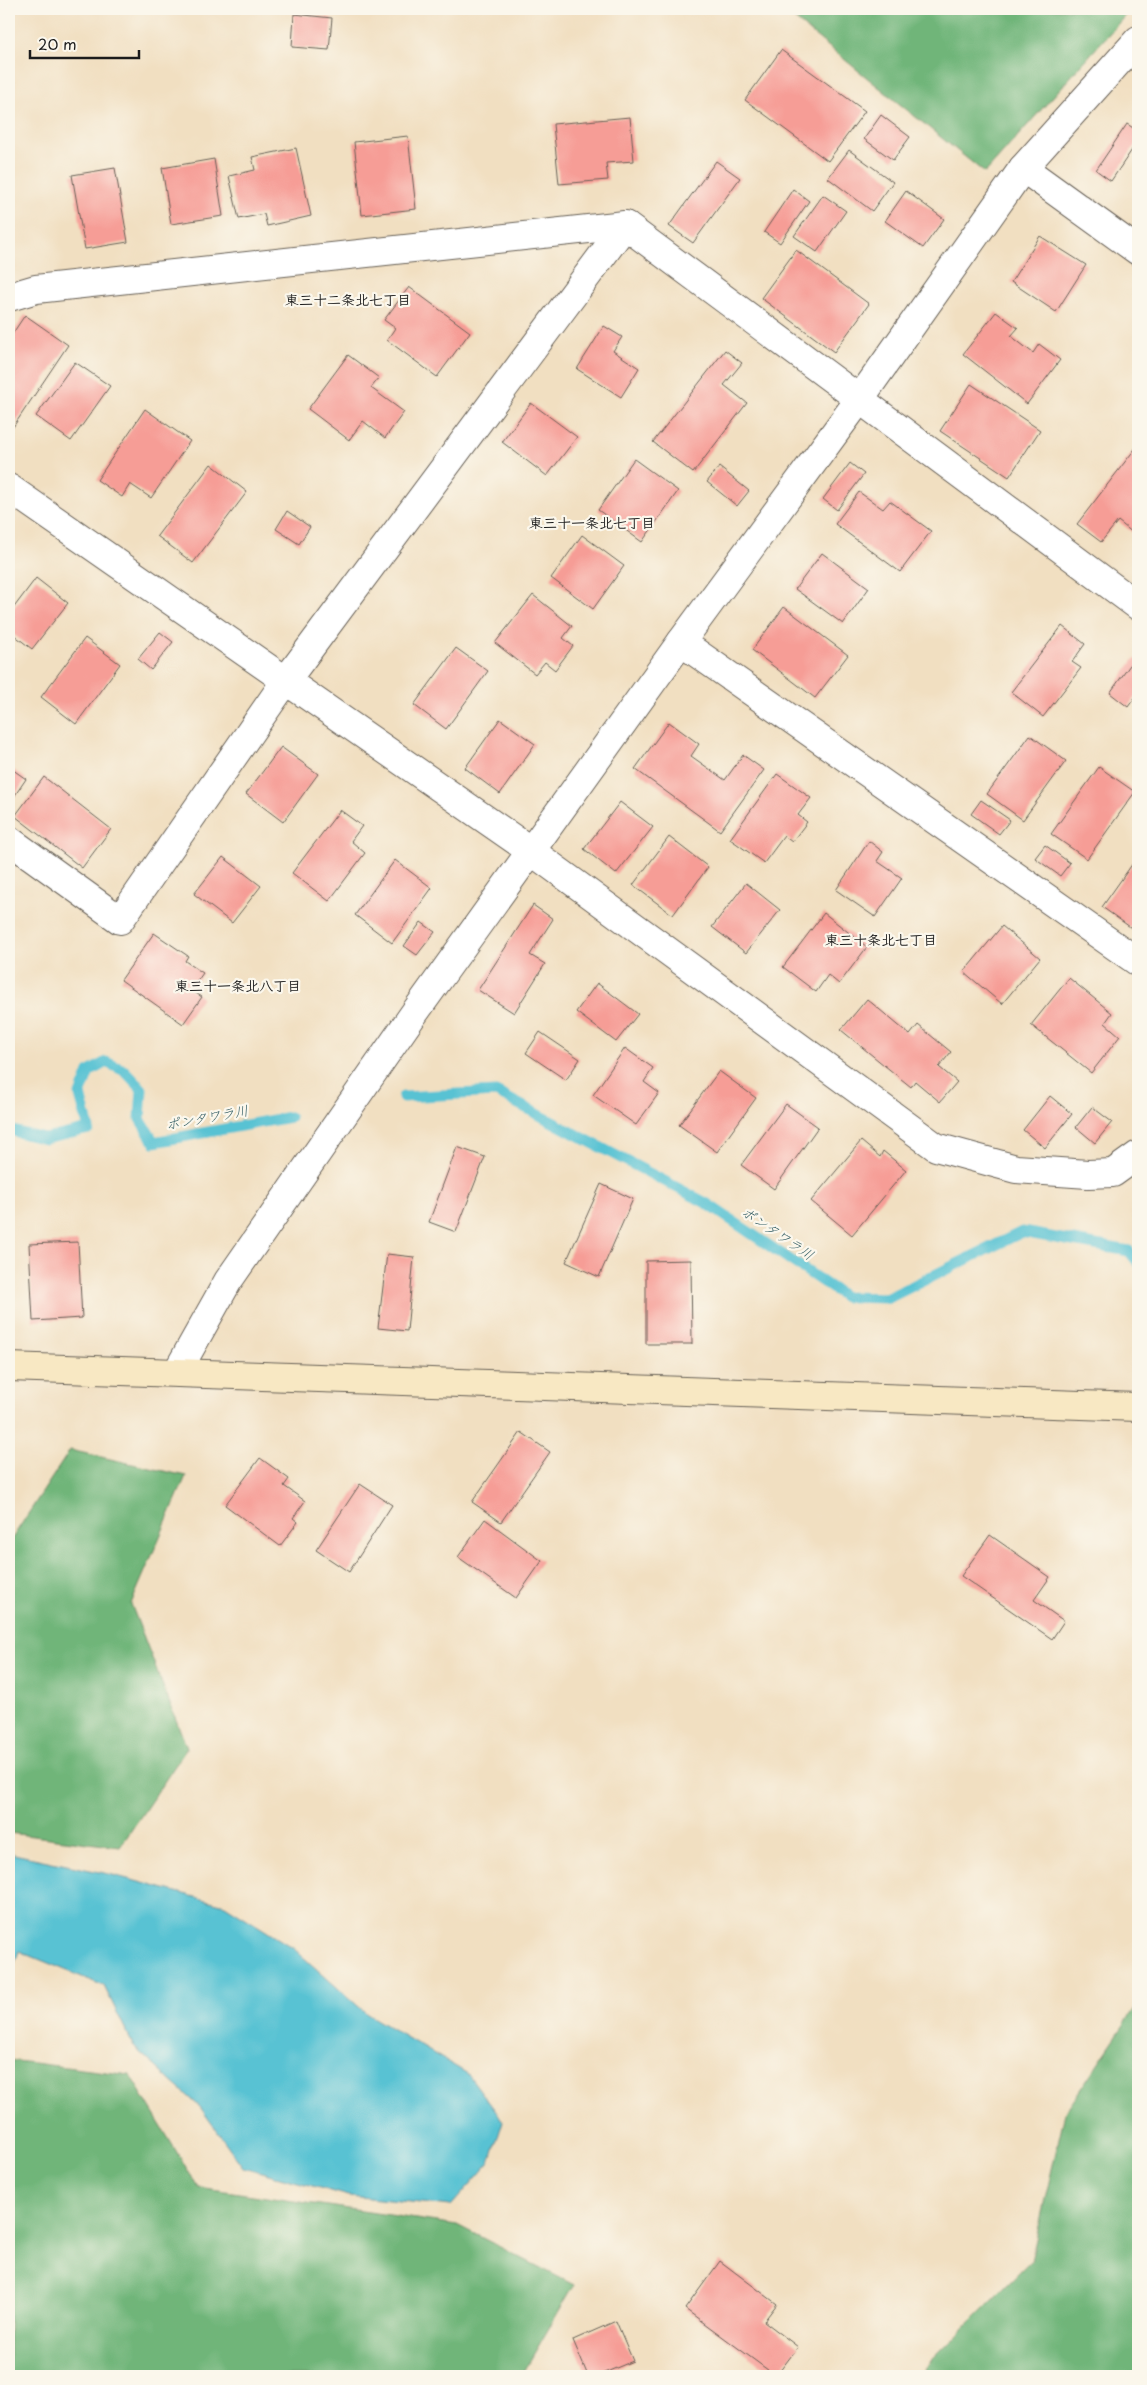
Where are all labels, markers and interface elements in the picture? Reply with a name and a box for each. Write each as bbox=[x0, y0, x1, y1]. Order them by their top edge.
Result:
scale bar bbox=[30, 28, 139, 60]
text: 20 m bbox=[38, 32, 77, 55]
district label: 東三十二条北七丁目 bbox=[285, 289, 411, 310]
district label: 東三十一条北七丁目 bbox=[529, 512, 655, 533]
district label: 東三十条北七丁目 bbox=[825, 929, 937, 950]
district label: 東三十一条北八丁目 bbox=[175, 975, 301, 996]
water label: ポンタワラ川 bbox=[164, 1099, 250, 1135]
water label: ポンタワラ川 bbox=[738, 1201, 818, 1265]

